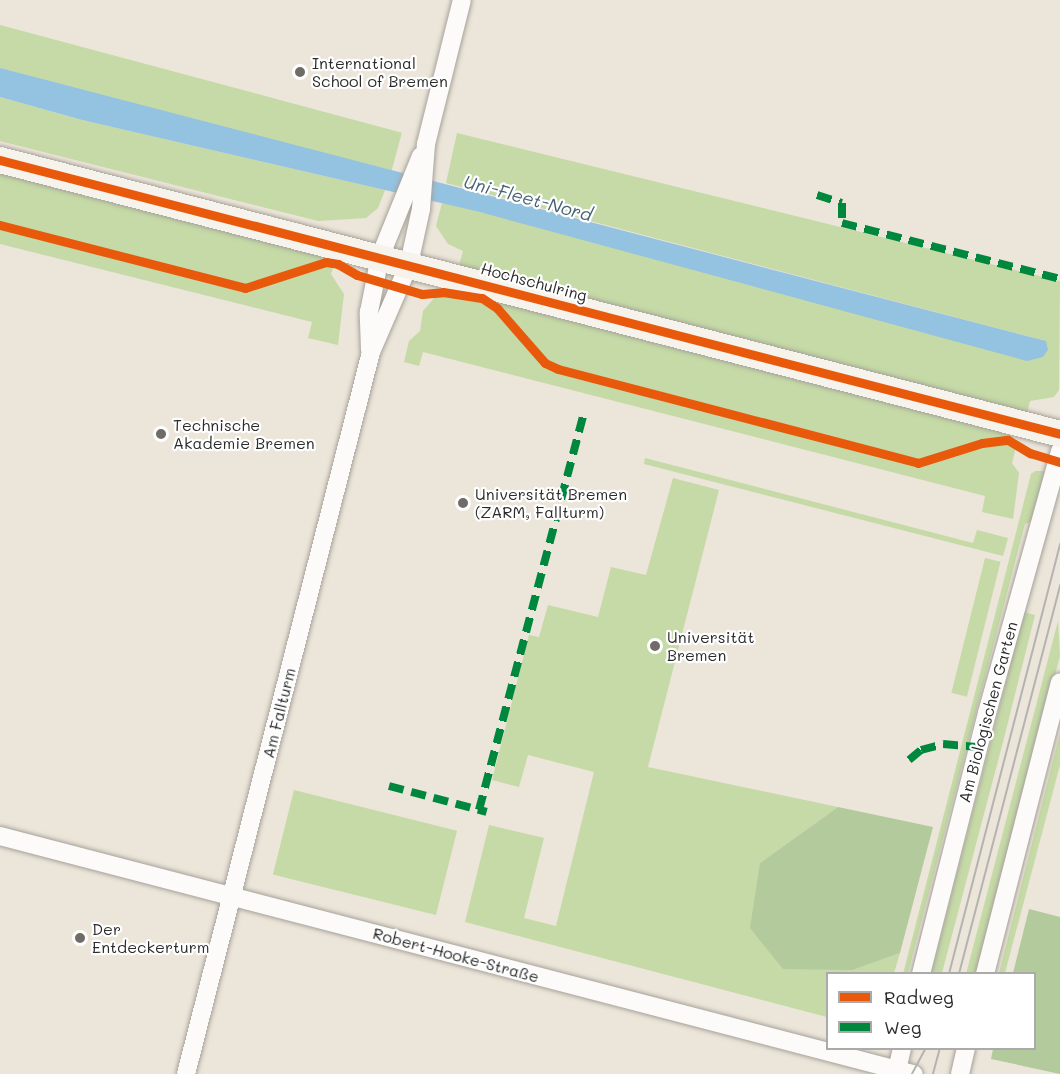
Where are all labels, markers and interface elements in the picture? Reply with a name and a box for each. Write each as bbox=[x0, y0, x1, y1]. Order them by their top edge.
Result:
place label: International School of Bremen bbox=[312, 53, 448, 91]
marker: International School of Bremen bbox=[293, 65, 307, 79]
water label: Uni-Fleet-Nord bbox=[462, 171, 594, 225]
street label: Hochschulring bbox=[479, 259, 589, 305]
place label: Technische Akademie Bremen bbox=[173, 415, 315, 453]
marker: Technische Akademie Bremen bbox=[154, 427, 168, 441]
place label: Universität Bremen (ZARM, Fallturm) bbox=[475, 484, 627, 522]
marker: Universität Bremen (ZARM, Fallturm) bbox=[456, 496, 470, 510]
street label: Am Biologischen Garten bbox=[955, 619, 1021, 805]
place label: Universität Bremen bbox=[667, 627, 755, 665]
marker: Universität Bremen bbox=[648, 639, 662, 653]
street label: Am Fallturm bbox=[259, 666, 299, 760]
place label: Der Entdeckerturm bbox=[92, 919, 210, 957]
street label: Robert-Hooke-Straße bbox=[371, 924, 541, 986]
marker: Der Entdeckerturm bbox=[73, 931, 87, 945]
legend bbox=[826, 972, 1036, 1050]
text: Radweg bbox=[884, 985, 954, 1009]
text: Weg bbox=[884, 1015, 921, 1039]

